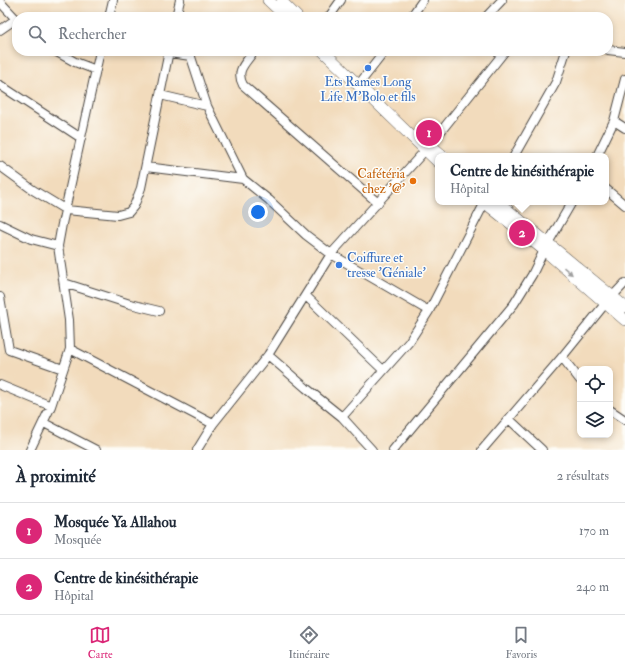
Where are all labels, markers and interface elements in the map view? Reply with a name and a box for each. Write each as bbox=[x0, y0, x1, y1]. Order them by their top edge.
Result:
search box bbox=[12, 12, 613, 56]
icon: search bbox=[26, 23, 48, 45]
text: Rechercher bbox=[58, 25, 126, 44]
marker: Ets Rames Long Life M'Bolo et fils bbox=[363, 63, 373, 73]
place label: Ets Rames Long Life M'Bolo et fils bbox=[320, 74, 416, 105]
pin: 1 bbox=[416, 118, 442, 148]
popup bbox=[435, 153, 609, 205]
text: Centre de kinésithérapie bbox=[450, 162, 594, 181]
place label: Cafétéria chez '@' bbox=[357, 166, 406, 197]
marker: Cafétéria chez '@' bbox=[408, 176, 418, 186]
text: Hôpital bbox=[450, 181, 489, 197]
your location bbox=[248, 202, 268, 222]
pin: 2 bbox=[509, 218, 535, 248]
place label: Coiffure et tresse 'Géniale' bbox=[347, 250, 426, 281]
marker: Coiffure et tresse 'Géniale' bbox=[334, 260, 344, 270]
one-way arrow bbox=[563, 267, 573, 276]
map controls bbox=[577, 366, 613, 438]
button: locate bbox=[577, 366, 613, 402]
button: layers bbox=[577, 402, 613, 438]
text: À proximité bbox=[16, 466, 96, 487]
text: 2 résultats bbox=[557, 468, 609, 484]
text: Mosquée Ya Allahou bbox=[54, 513, 176, 532]
text: 1 bbox=[27, 523, 31, 539]
text: 170 m bbox=[579, 523, 609, 539]
text: Mosquée bbox=[54, 532, 101, 548]
text: Centre de kinésithérapie bbox=[54, 569, 198, 588]
text: 2 bbox=[26, 579, 32, 595]
text: 240 m bbox=[576, 579, 609, 595]
text: Hôpital bbox=[54, 588, 94, 604]
tab: Carte bbox=[88, 624, 113, 661]
tab: Itinéraire bbox=[288, 624, 330, 661]
tab: Favoris bbox=[505, 624, 537, 661]

